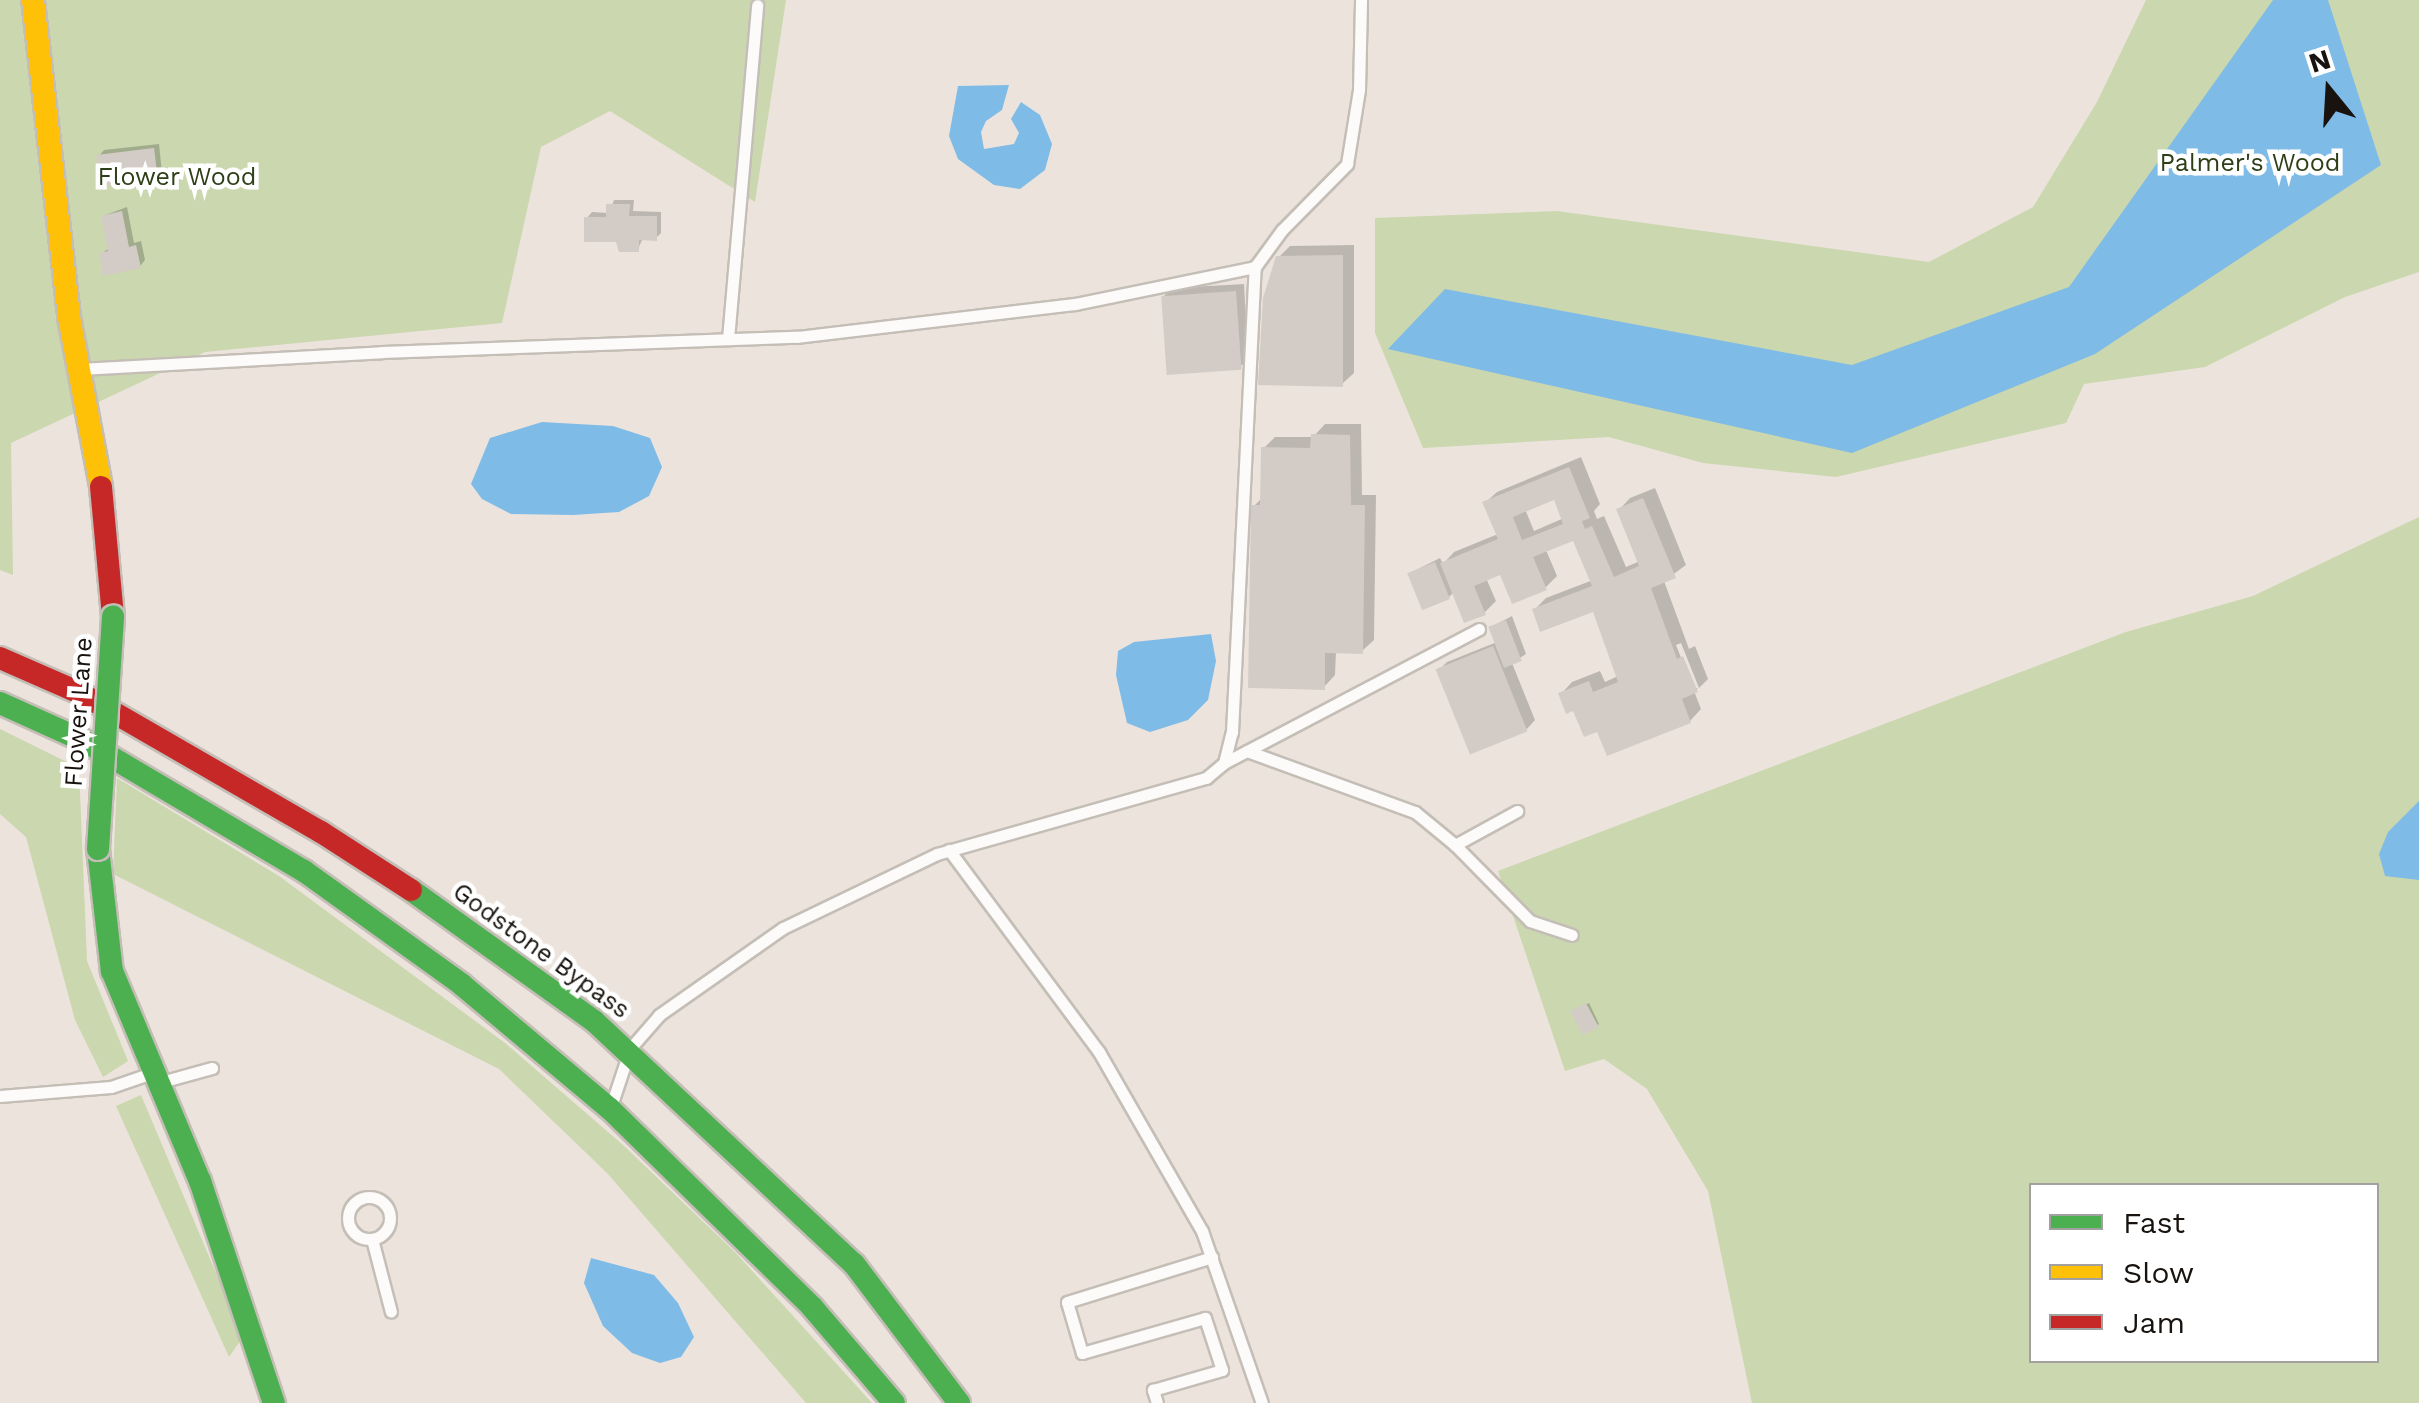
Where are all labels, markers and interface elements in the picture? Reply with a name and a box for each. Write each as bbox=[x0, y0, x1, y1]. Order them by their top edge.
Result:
north arrow bbox=[2279, 40, 2379, 140]
text: N bbox=[2305, 42, 2335, 80]
park label: Palmer's Wood bbox=[2159, 148, 2341, 178]
park label: Flower Wood bbox=[97, 162, 257, 192]
street label: Flower Lane bbox=[59, 636, 99, 788]
street label: Godstone Bypass bbox=[447, 877, 635, 1025]
legend bbox=[2029, 1183, 2379, 1363]
text: Fast bbox=[2123, 1205, 2185, 1240]
text: Slow bbox=[2123, 1255, 2194, 1290]
text: Jam bbox=[2123, 1305, 2185, 1340]

